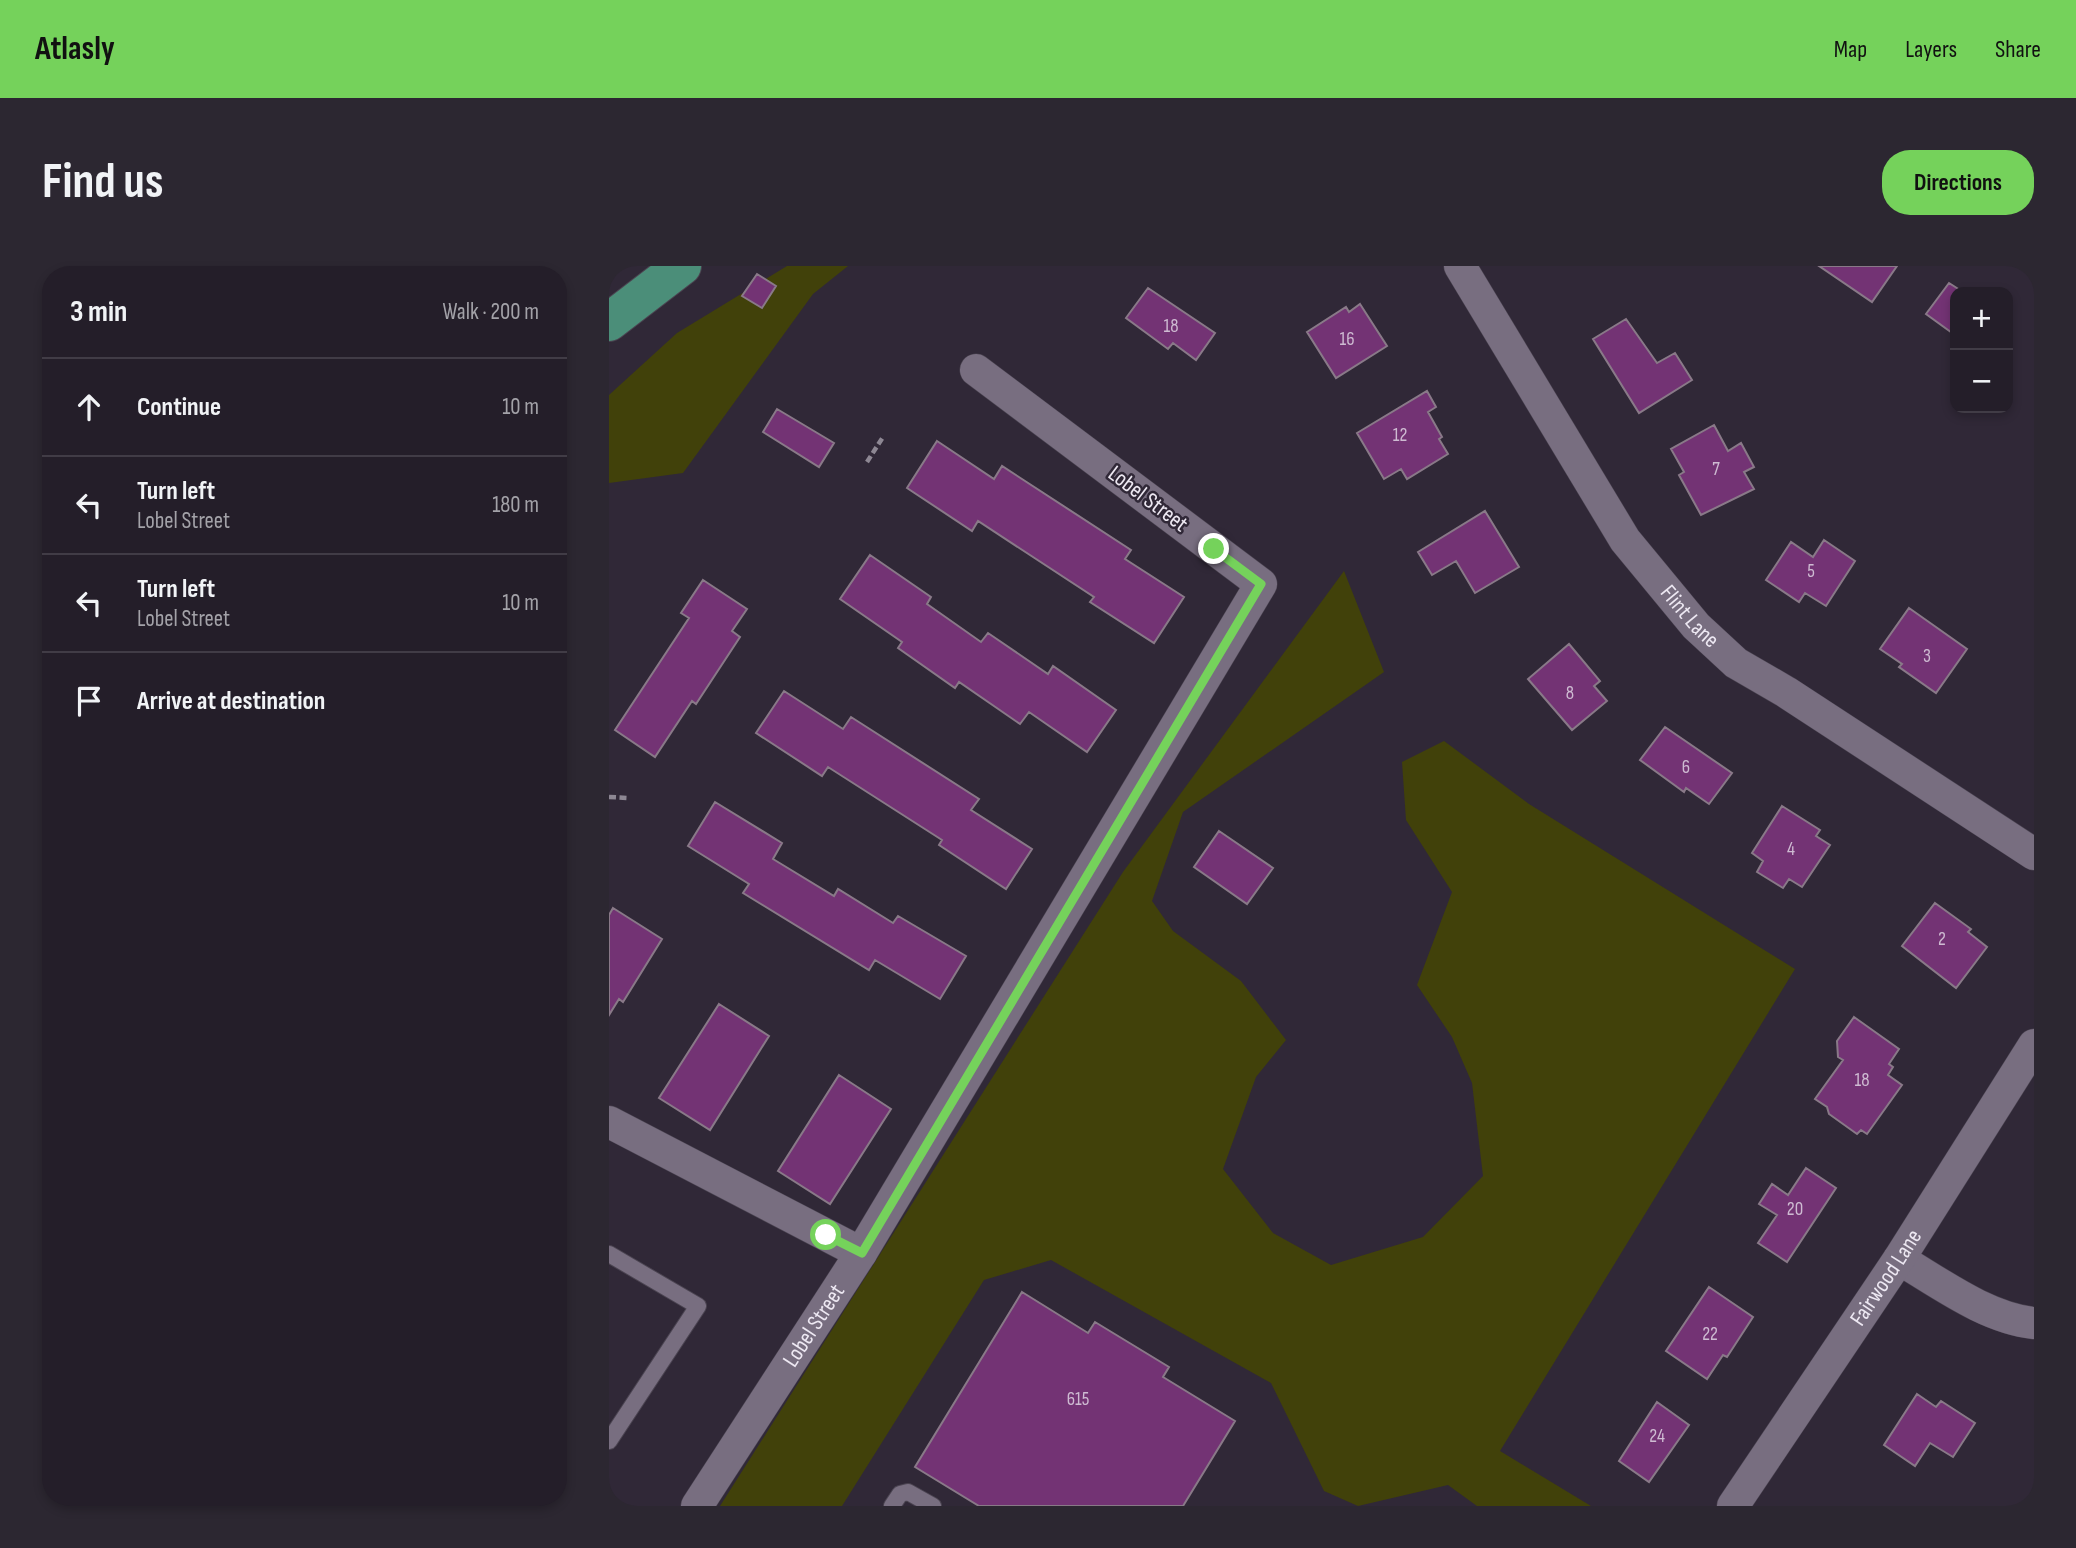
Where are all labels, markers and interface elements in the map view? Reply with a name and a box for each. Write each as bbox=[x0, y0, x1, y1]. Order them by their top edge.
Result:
text: Atlasly bbox=[35, 29, 115, 69]
text: Map bbox=[1834, 35, 1867, 64]
text: Layers bbox=[1905, 35, 1957, 64]
text: Share bbox=[1995, 35, 2041, 64]
button: Directions bbox=[1882, 150, 2034, 215]
text: Find us bbox=[42, 153, 164, 212]
map controls bbox=[1950, 287, 2013, 413]
button: + bbox=[1950, 287, 2013, 350]
text: 3 min bbox=[70, 294, 127, 330]
text: Walk · 200 m bbox=[442, 298, 539, 326]
house number: 18 bbox=[1164, 315, 1178, 338]
house number: 16 bbox=[1340, 328, 1354, 351]
button: − bbox=[1950, 350, 2013, 413]
icon: ahead bbox=[70, 388, 108, 426]
text: Continue bbox=[137, 392, 221, 423]
text: 10 m bbox=[502, 393, 539, 421]
house number: 12 bbox=[1393, 424, 1407, 447]
house number: 7 bbox=[1712, 458, 1720, 481]
street label: Lobel Street bbox=[1102, 460, 1194, 538]
text: Turn left bbox=[137, 476, 215, 507]
icon: left bbox=[70, 486, 108, 524]
text: 180 m bbox=[492, 491, 539, 519]
text: Lobel Street bbox=[137, 507, 230, 535]
route end bbox=[1198, 533, 1229, 564]
house number: 5 bbox=[1807, 560, 1815, 583]
text: Turn left bbox=[137, 574, 215, 605]
street label: Flint Lane bbox=[1654, 579, 1725, 654]
icon: left bbox=[70, 584, 108, 622]
text: 10 m bbox=[502, 589, 539, 617]
text: Lobel Street bbox=[137, 605, 230, 633]
house number: 3 bbox=[1923, 645, 1931, 668]
icon: arrive bbox=[70, 682, 108, 720]
house number: 8 bbox=[1566, 682, 1574, 705]
text: Arrive at destination bbox=[137, 686, 325, 717]
house number: 6 bbox=[1682, 756, 1690, 779]
house number: 4 bbox=[1787, 838, 1795, 861]
house number: 2 bbox=[1938, 928, 1946, 951]
house number: 18 bbox=[1855, 1069, 1869, 1092]
house number: 20 bbox=[1787, 1198, 1803, 1221]
route start bbox=[810, 1219, 841, 1250]
street label: Fairwood Lane bbox=[1844, 1224, 1928, 1331]
street label: Lobel Street bbox=[777, 1279, 851, 1372]
house number: 22 bbox=[1702, 1323, 1718, 1346]
house number: 615 bbox=[1067, 1388, 1089, 1411]
house number: 24 bbox=[1649, 1425, 1665, 1448]

